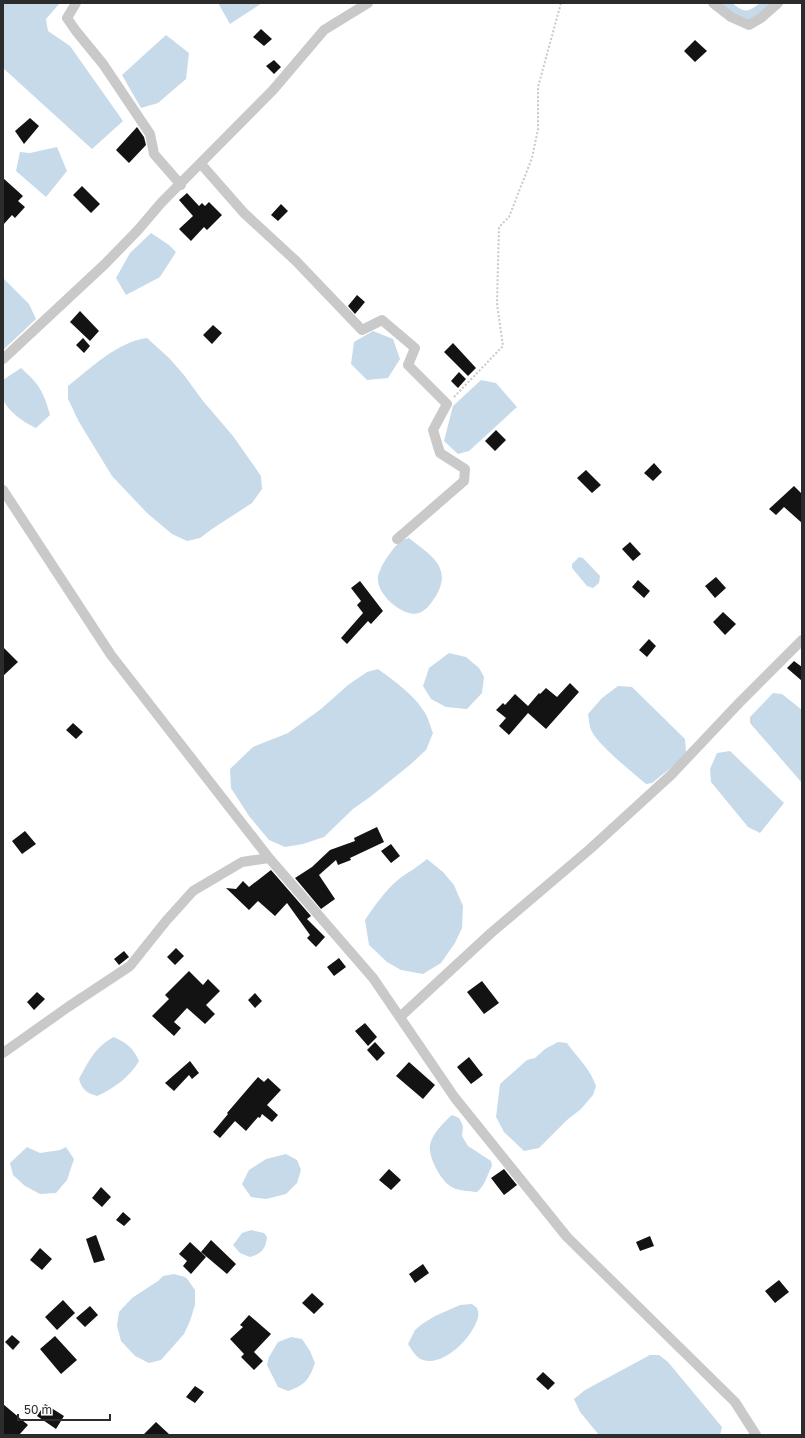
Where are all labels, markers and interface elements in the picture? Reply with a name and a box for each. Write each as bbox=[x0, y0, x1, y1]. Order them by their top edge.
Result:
scale bar bbox=[18, 1396, 110, 1422]
text: 50 m bbox=[24, 1402, 52, 1417]

